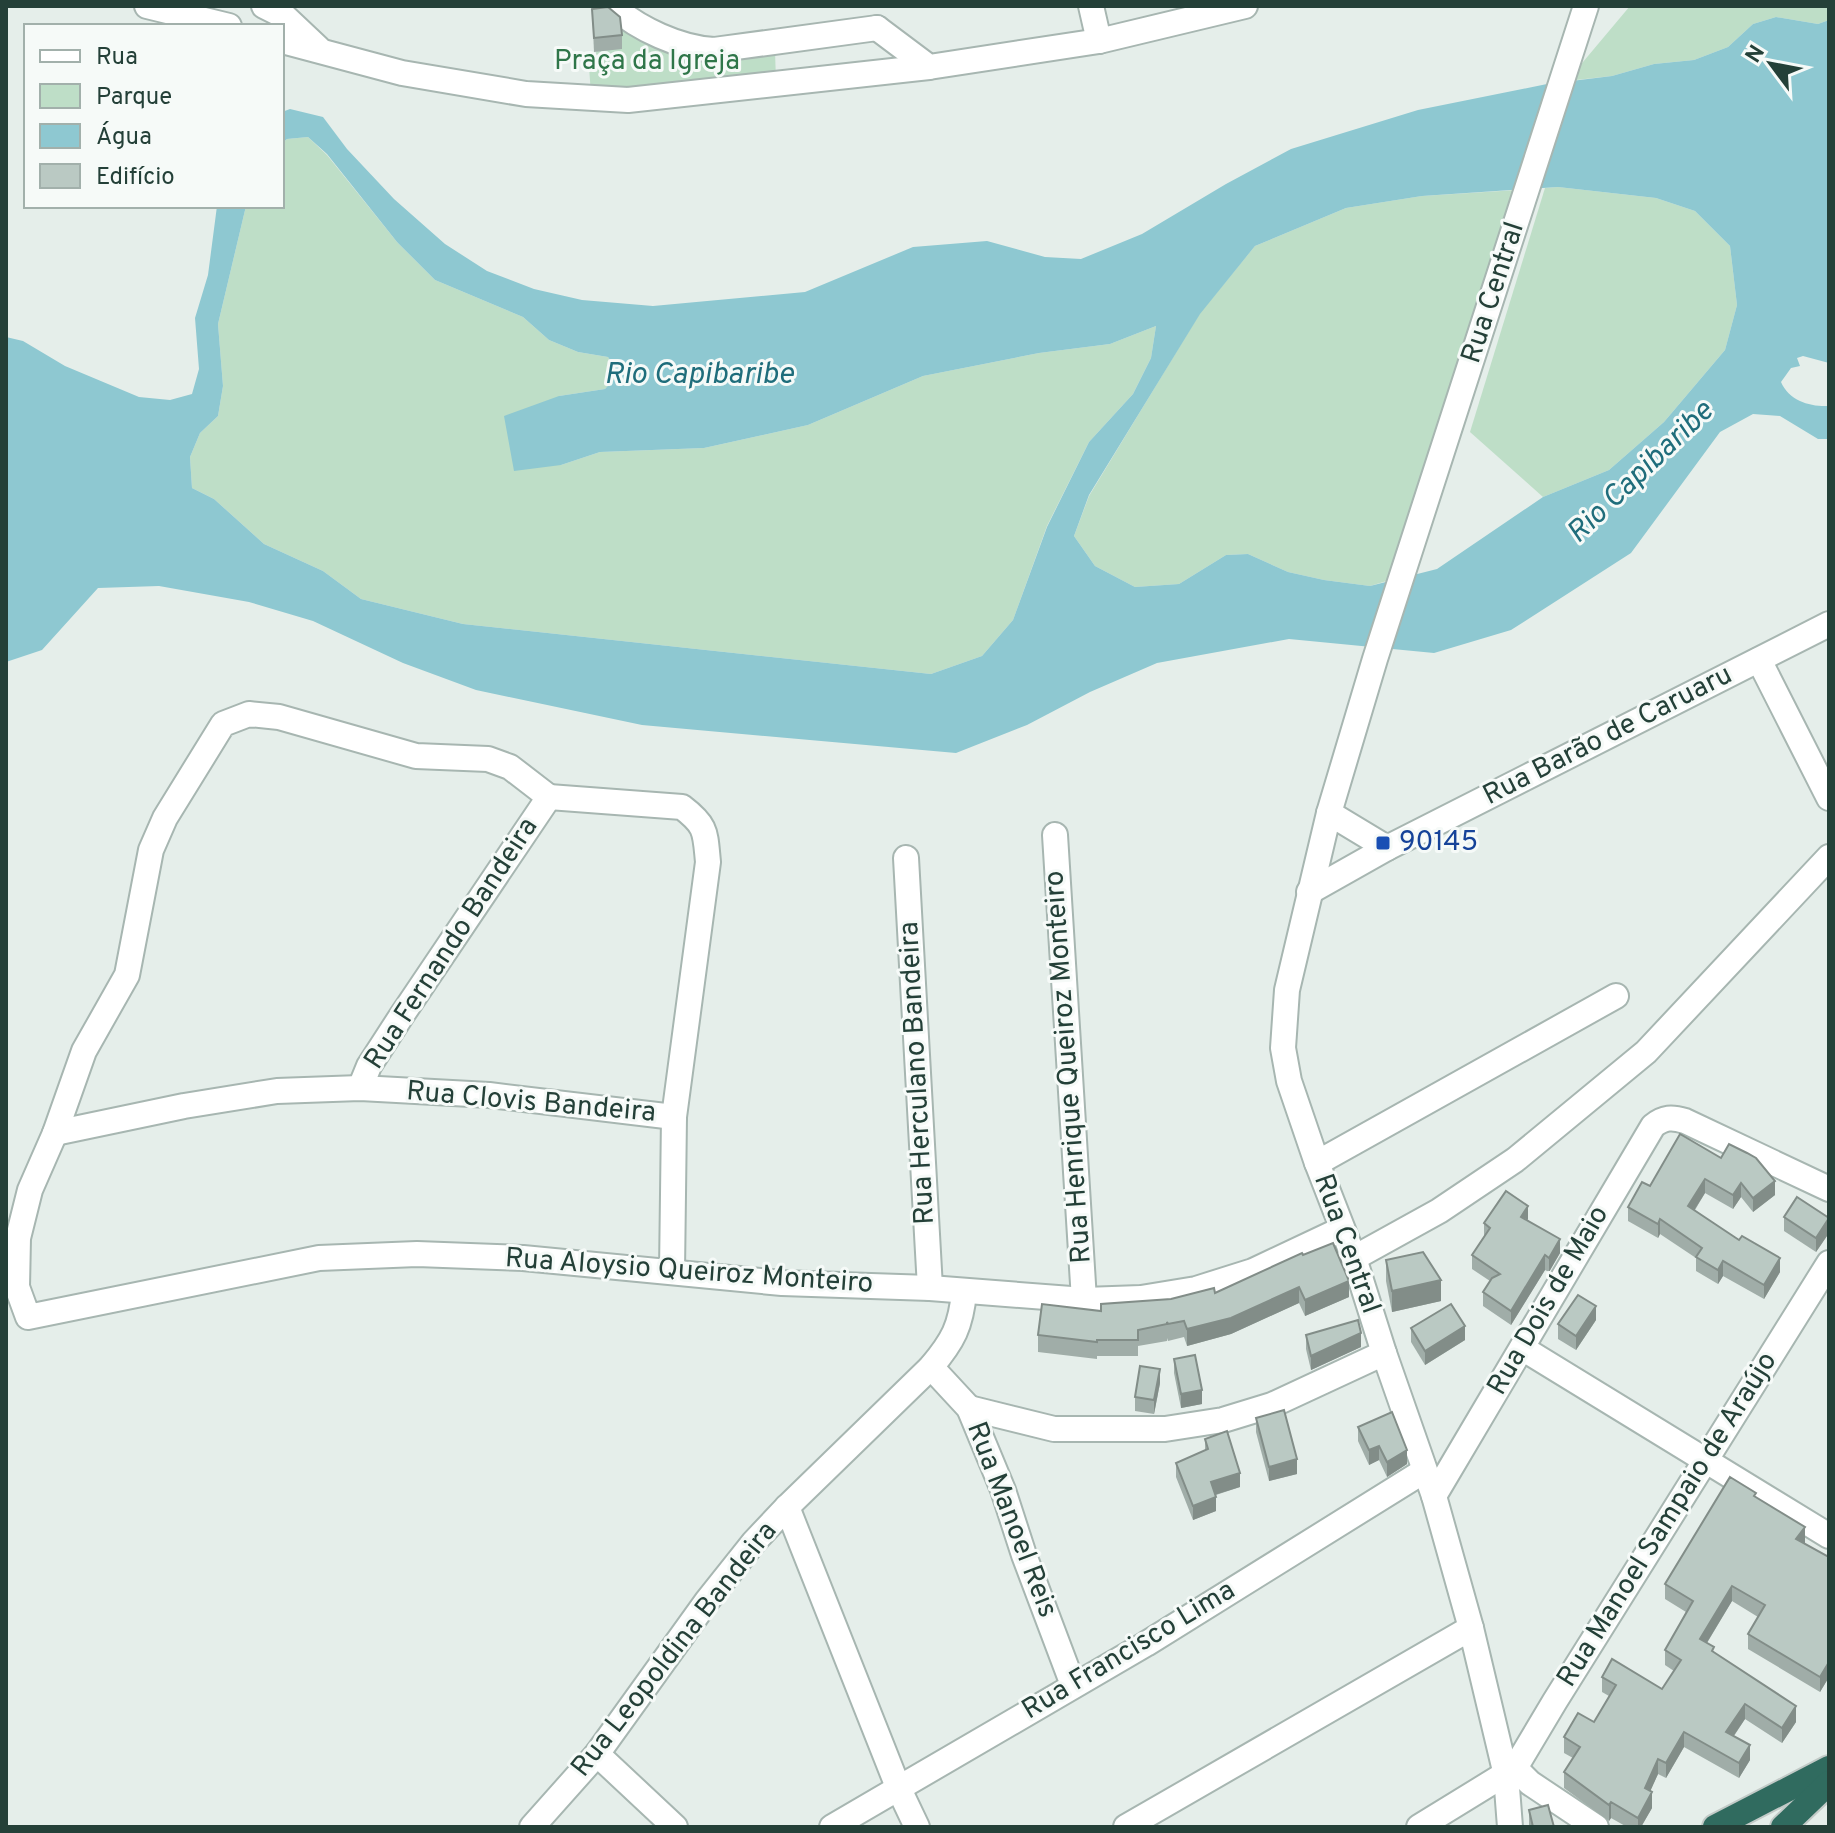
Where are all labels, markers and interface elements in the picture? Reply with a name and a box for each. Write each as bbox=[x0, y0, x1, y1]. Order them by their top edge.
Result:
legend bbox=[24, 24, 284, 208]
north arrow bbox=[1731, 24, 1811, 104]
text: N bbox=[1741, 41, 1772, 69]
text: Rua bbox=[96, 43, 138, 73]
park label: Praça da Igreja bbox=[554, 44, 740, 80]
text: Parque bbox=[96, 83, 172, 113]
text: Água bbox=[96, 121, 152, 153]
text: Edifício bbox=[96, 163, 175, 193]
street label: Rua Central bbox=[1454, 218, 1534, 368]
water label: Rio Capibaribe bbox=[604, 357, 794, 394]
water label: Rio Capibaribe bbox=[1560, 393, 1722, 552]
street label: Rua Barão de Caruaru bbox=[1477, 658, 1739, 814]
street label: Rua Fernando Bandeira bbox=[357, 811, 547, 1077]
place label: 90145 bbox=[1399, 825, 1478, 861]
marker: 90145 bbox=[1374, 834, 1392, 852]
street label: Rua Henrique Queiroz Monteiro bbox=[1037, 869, 1101, 1265]
street label: Rua Herculano Bandeira bbox=[892, 920, 944, 1226]
street label: Rua Clovis Bandeira bbox=[405, 1074, 657, 1132]
street label: Rua Central bbox=[1304, 1169, 1388, 1319]
street label: Rua Dois de Maio bbox=[1480, 1200, 1618, 1402]
street label: Rua Aloysio Queiroz Monteiro bbox=[504, 1241, 874, 1303]
street label: Rua Manoel Sampaio de Araújo bbox=[1550, 1346, 1786, 1694]
street label: Rua Manoel Reis bbox=[957, 1417, 1065, 1623]
street label: Rua Leopoldina Bandeira bbox=[564, 1515, 786, 1785]
street label: Rua Francisco Lima bbox=[1016, 1573, 1242, 1729]

